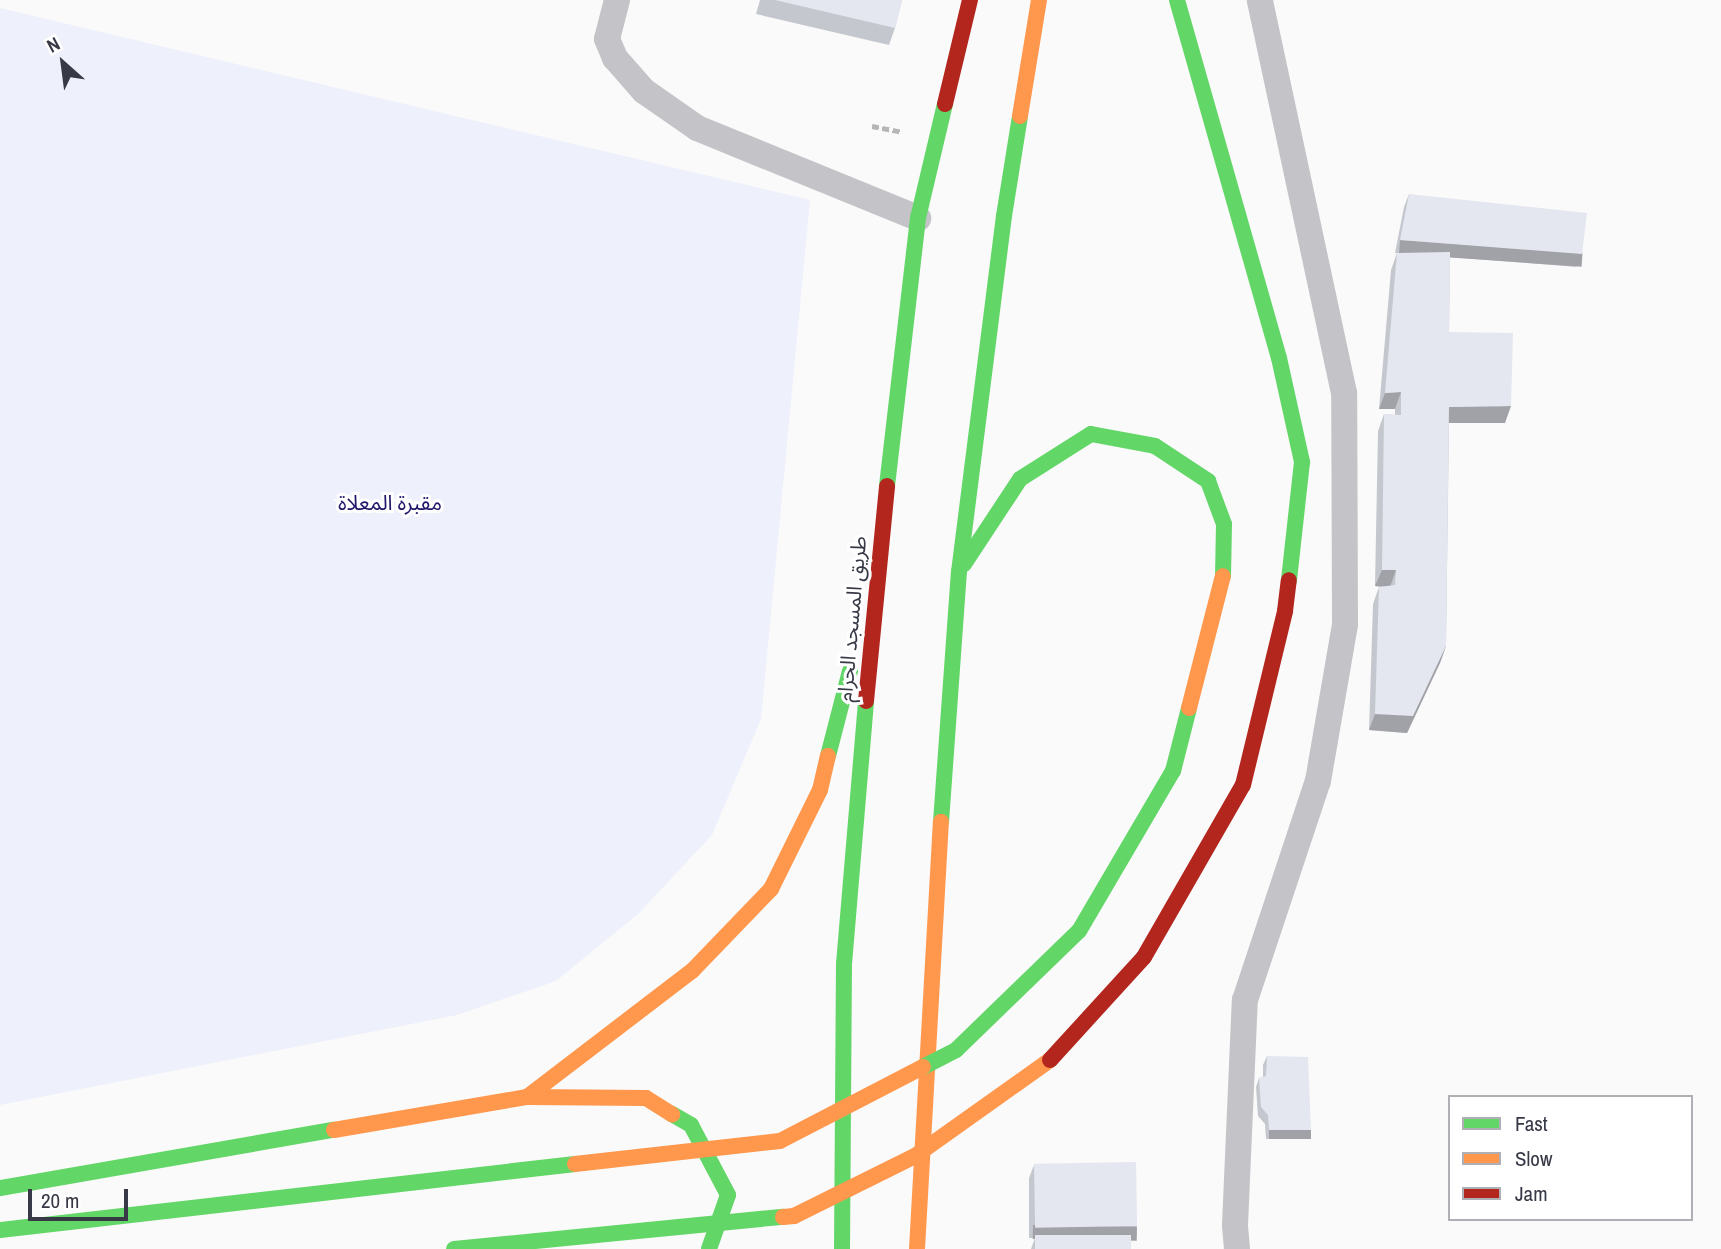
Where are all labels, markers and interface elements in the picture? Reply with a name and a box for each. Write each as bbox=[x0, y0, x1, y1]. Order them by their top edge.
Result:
north arrow bbox=[28, 28, 98, 98]
text: N bbox=[42, 30, 64, 59]
park label: مقبرة المعلاة bbox=[338, 490, 442, 516]
street label: طريق المسجد الحرام bbox=[832, 535, 872, 703]
legend bbox=[1448, 1095, 1693, 1221]
text: Fast bbox=[1515, 1109, 1548, 1138]
text: Slow bbox=[1515, 1144, 1552, 1173]
scale bar bbox=[32, 1176, 131, 1220]
text: Jam bbox=[1515, 1179, 1548, 1208]
text: 20 m bbox=[41, 1186, 79, 1215]

